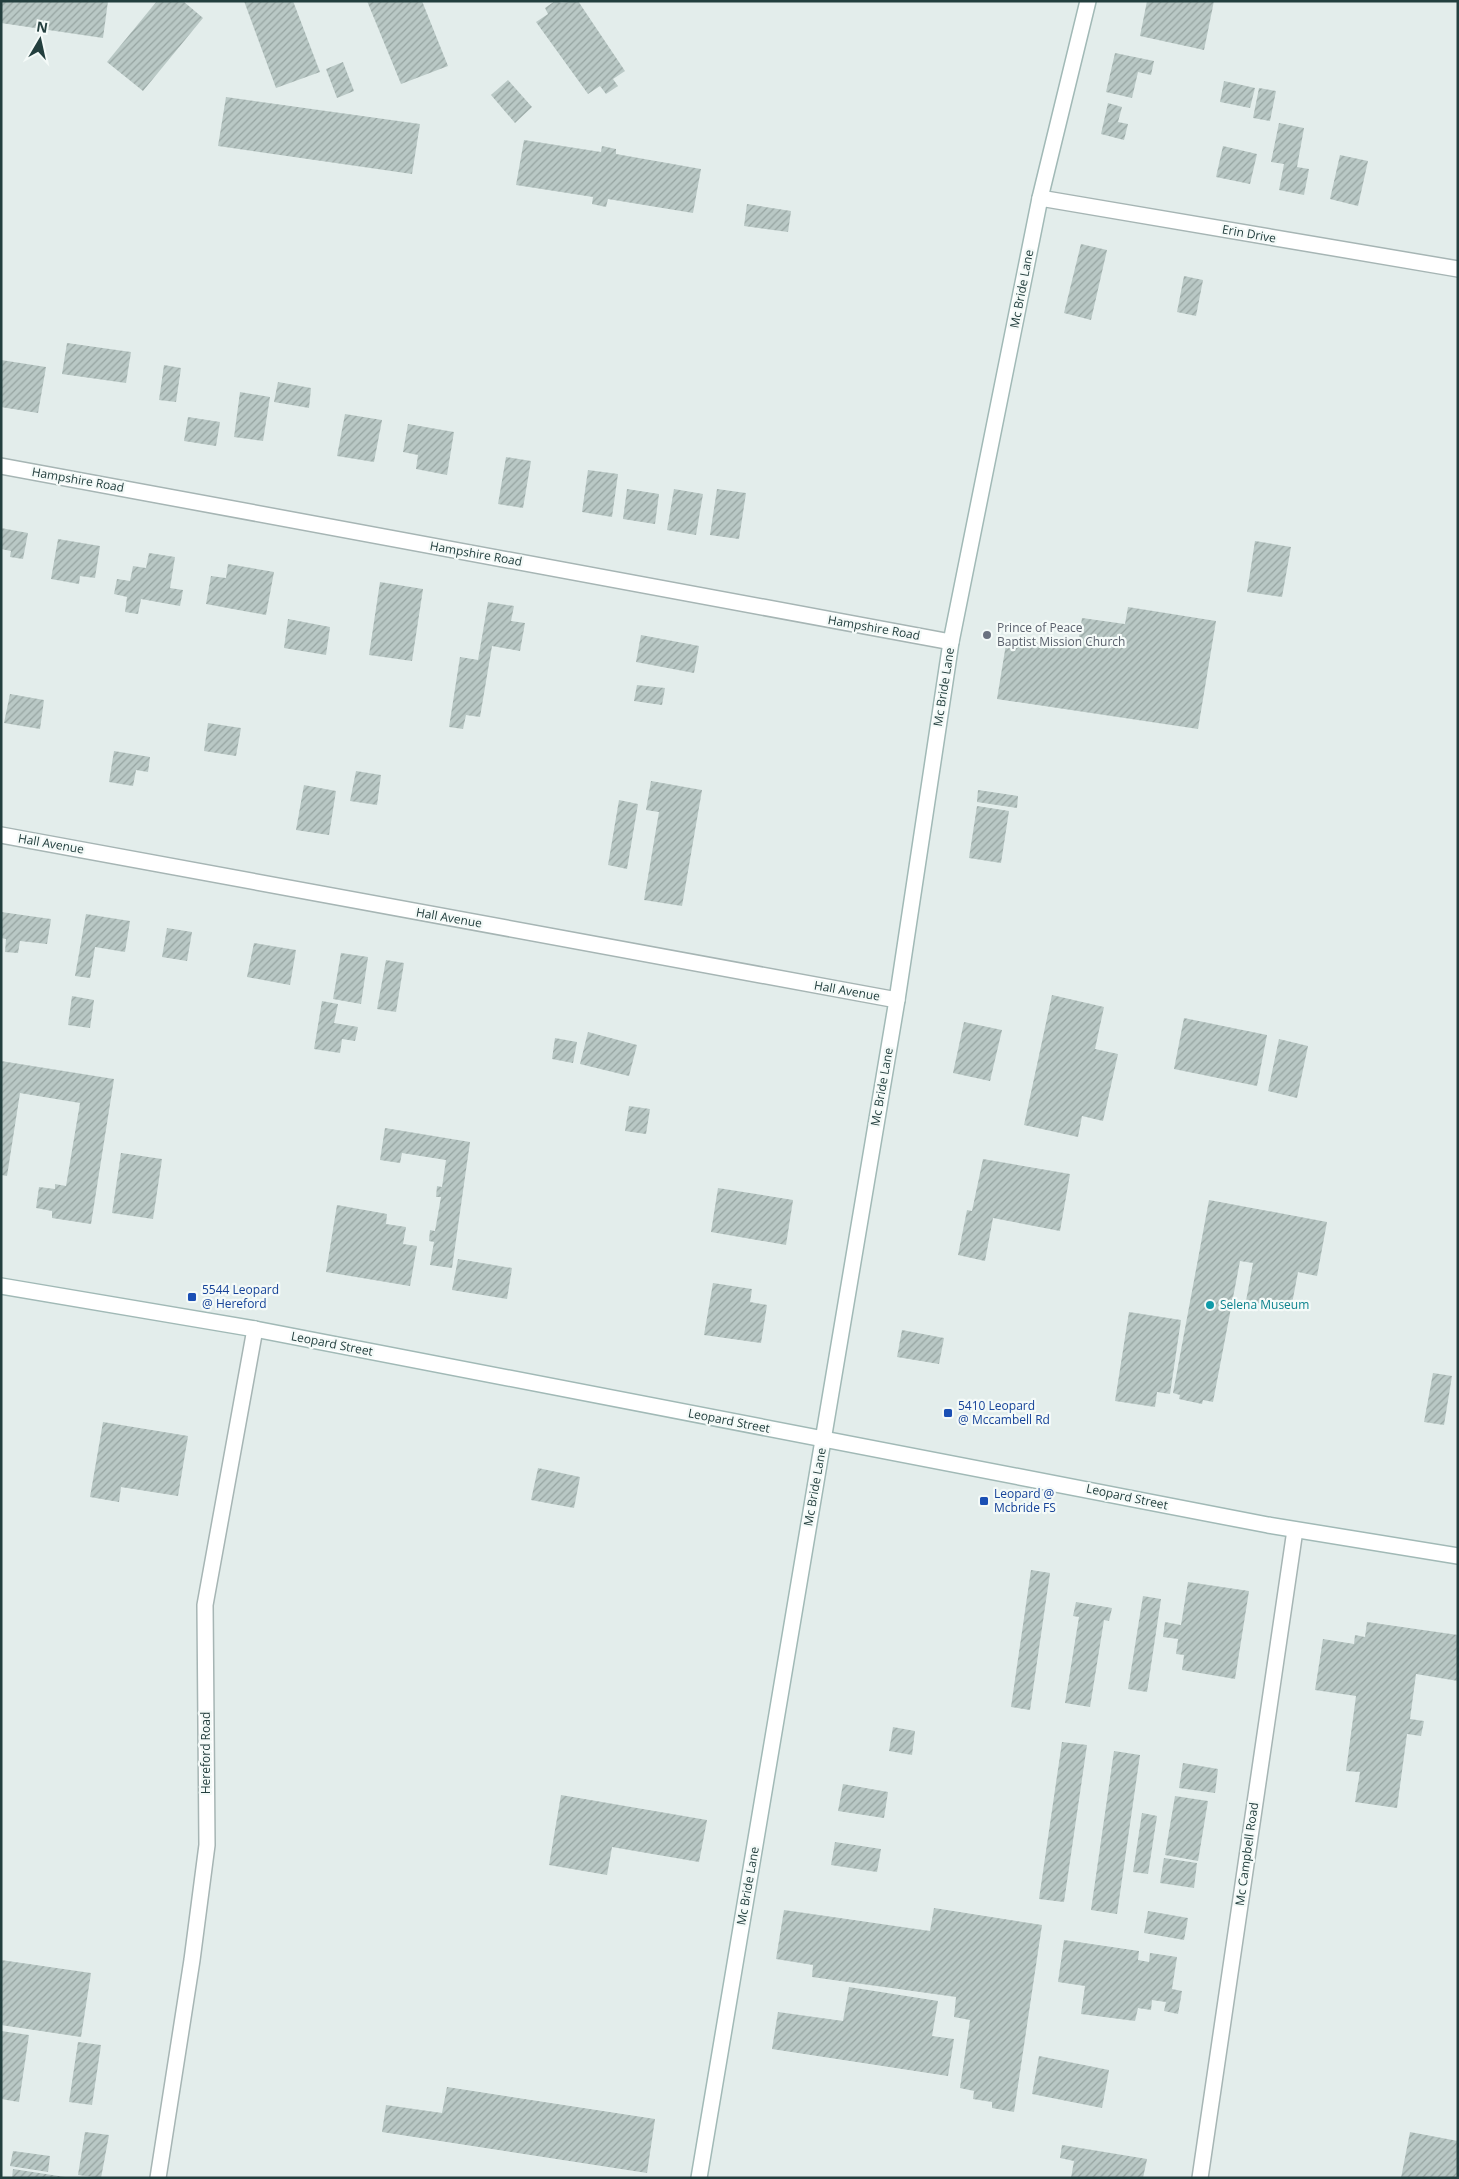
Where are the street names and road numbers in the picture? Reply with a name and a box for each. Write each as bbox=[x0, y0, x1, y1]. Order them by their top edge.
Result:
street label: Erin Drive bbox=[1221, 220, 1278, 247]
street label: Mc Bride Lane bbox=[1006, 248, 1037, 330]
street label: Hampshire Road bbox=[31, 463, 126, 496]
street label: Hampshire Road bbox=[429, 537, 524, 570]
street label: Hampshire Road bbox=[827, 611, 922, 644]
street label: Mc Bride Lane bbox=[929, 646, 958, 728]
street label: Hall Avenue bbox=[17, 829, 86, 858]
street label: Hall Avenue bbox=[415, 903, 484, 932]
street label: Hall Avenue bbox=[813, 976, 882, 1005]
street label: Mc Bride Lane bbox=[866, 1046, 897, 1128]
street label: Leopard Street bbox=[290, 1327, 375, 1360]
street label: Leopard Street bbox=[687, 1404, 772, 1437]
street label: Mc Bride Lane bbox=[799, 1446, 830, 1528]
street label: Leopard Street bbox=[1085, 1480, 1170, 1513]
street label: Hereford Road bbox=[197, 1712, 214, 1794]
street label: Mc Campbell Road bbox=[1231, 1801, 1262, 1907]
street label: Mc Bride Lane bbox=[732, 1845, 763, 1927]

